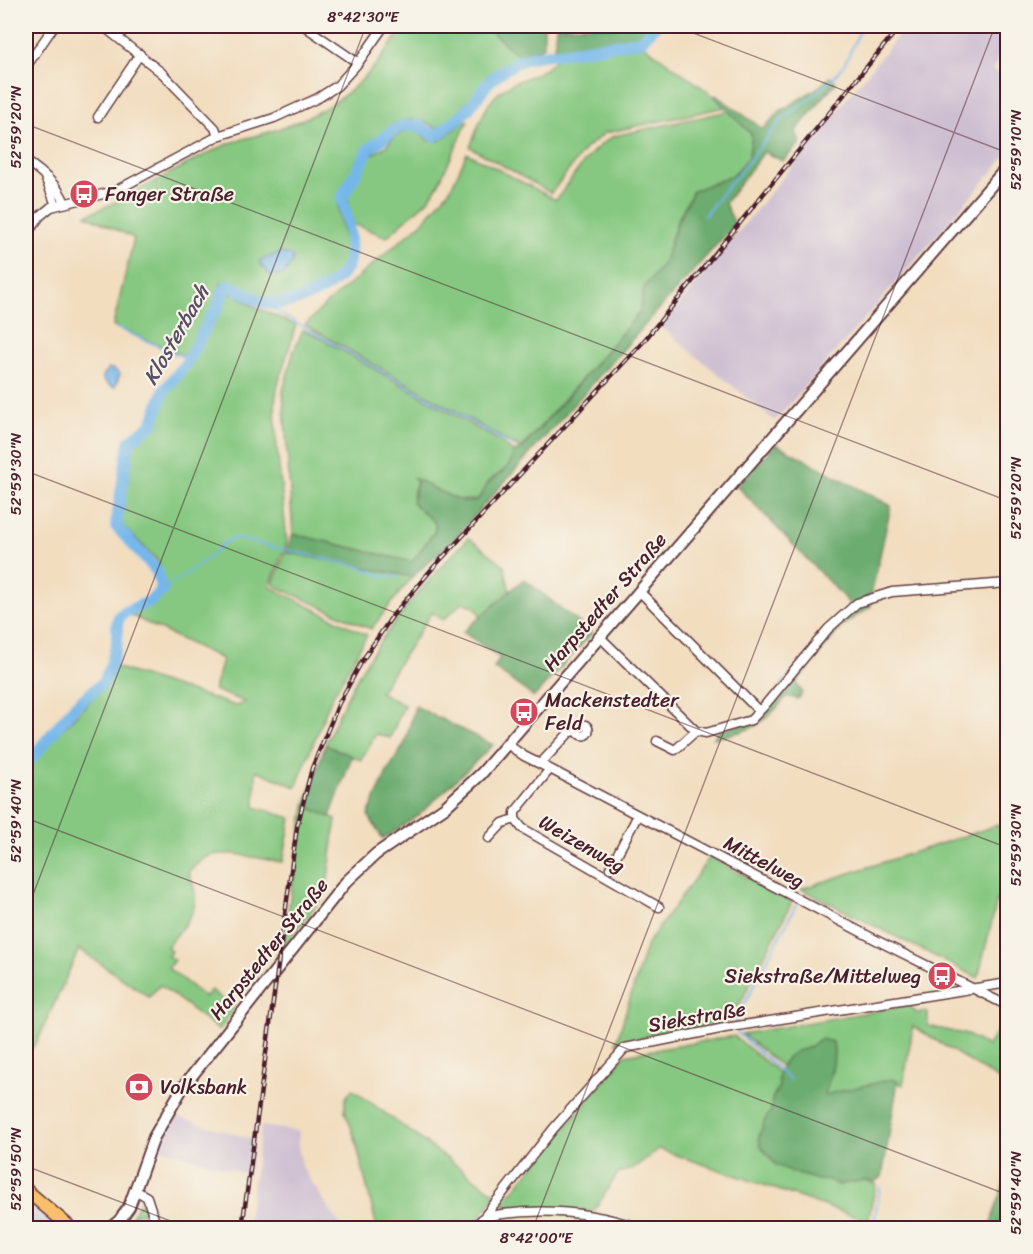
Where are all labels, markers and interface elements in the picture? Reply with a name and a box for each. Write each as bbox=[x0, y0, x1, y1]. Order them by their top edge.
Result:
text: 8°42'30"E bbox=[327, 4, 400, 30]
text: 52°59'20"N bbox=[3, 85, 29, 168]
text: 52°59'10"N bbox=[1003, 109, 1029, 190]
place label: Fanger Straße bbox=[105, 177, 234, 212]
bus stop icon: Fanger Straße bbox=[68, 178, 100, 210]
water label: Klosterbach bbox=[132, 276, 221, 392]
text: 52°59'30"N bbox=[3, 432, 29, 515]
text: 52°59'20"N bbox=[1003, 456, 1029, 539]
street label: Harpstedter Straße bbox=[534, 524, 676, 680]
place label: Mackenstedter Feld bbox=[545, 683, 680, 741]
bus stop icon: Mackenstedter Feld bbox=[508, 696, 540, 728]
text: 52°59'40"N bbox=[3, 779, 29, 863]
text: 52°59'30"N bbox=[1003, 803, 1029, 886]
street label: Weizenweg bbox=[532, 805, 632, 883]
street label: Mittelweg bbox=[717, 826, 811, 898]
street label: Harpstedter Straße bbox=[200, 870, 338, 1028]
place label: Siekstraße/Mittelweg bbox=[725, 959, 921, 994]
bus stop icon: Siekstraße/Mittelweg bbox=[926, 960, 958, 992]
street label: Siekstraße bbox=[645, 991, 749, 1043]
place label: Volksbank bbox=[160, 1070, 247, 1105]
bank icon: Volksbank bbox=[123, 1071, 155, 1103]
text: 52°59'50"N bbox=[3, 1127, 29, 1211]
text: 52°59'40"N bbox=[1003, 1151, 1029, 1235]
text: 8°42'00"E bbox=[500, 1225, 574, 1251]

